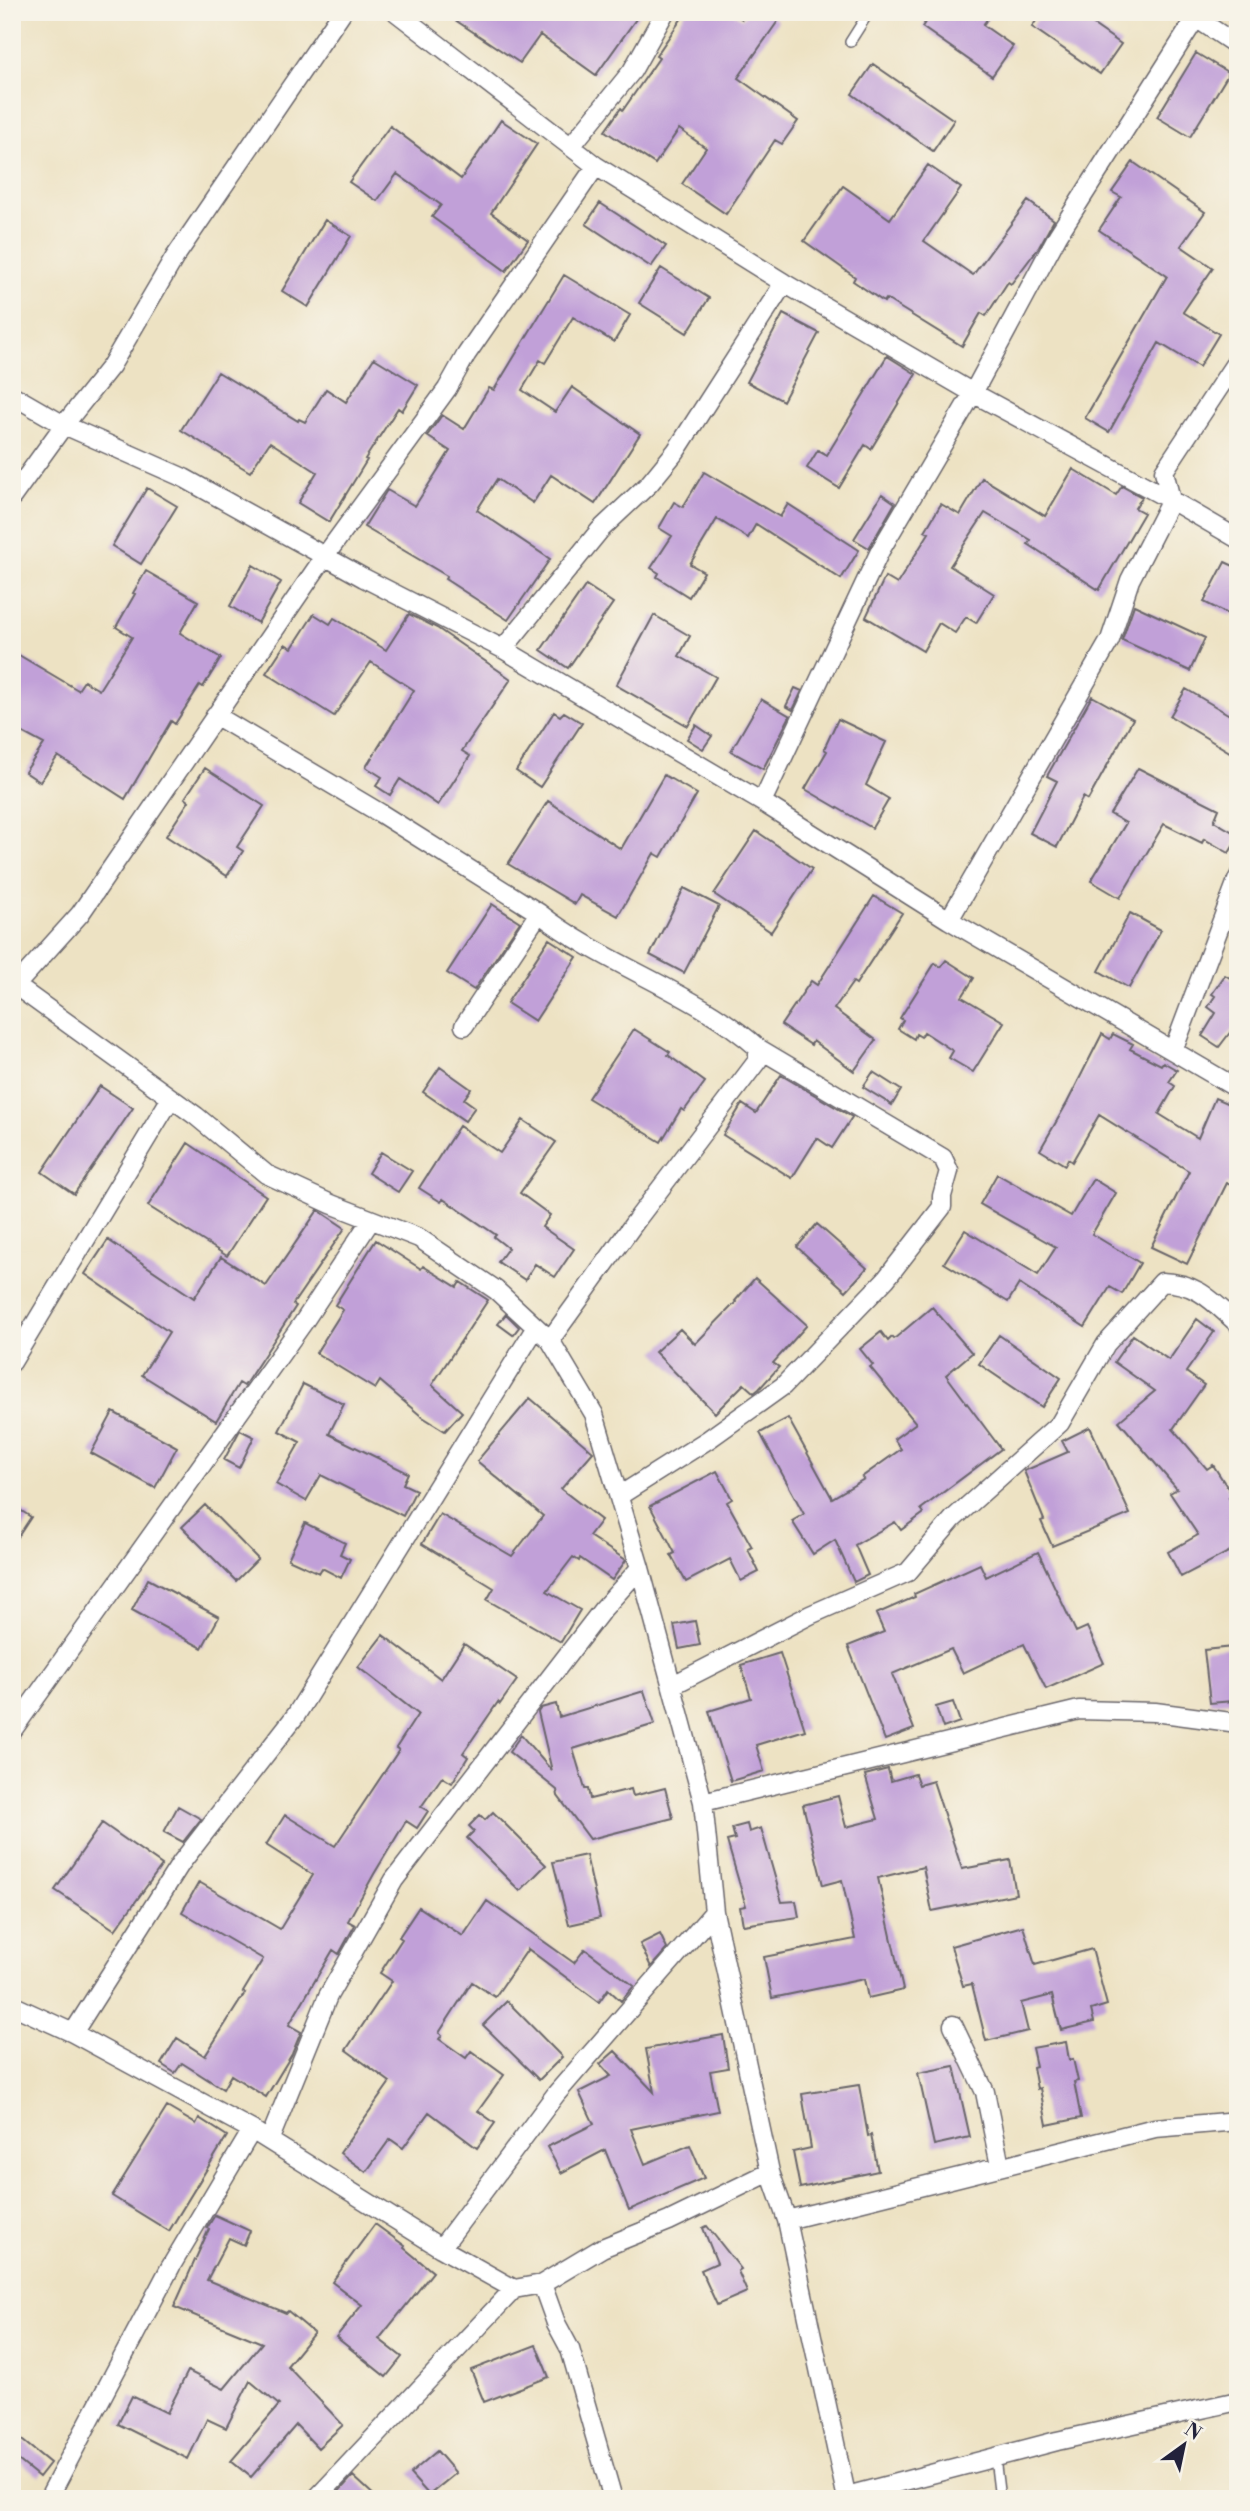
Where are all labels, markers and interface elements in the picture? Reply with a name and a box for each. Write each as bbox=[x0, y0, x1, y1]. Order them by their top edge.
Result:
north arrow bbox=[1148, 2410, 1218, 2480]
text: N bbox=[1180, 2417, 1206, 2446]

